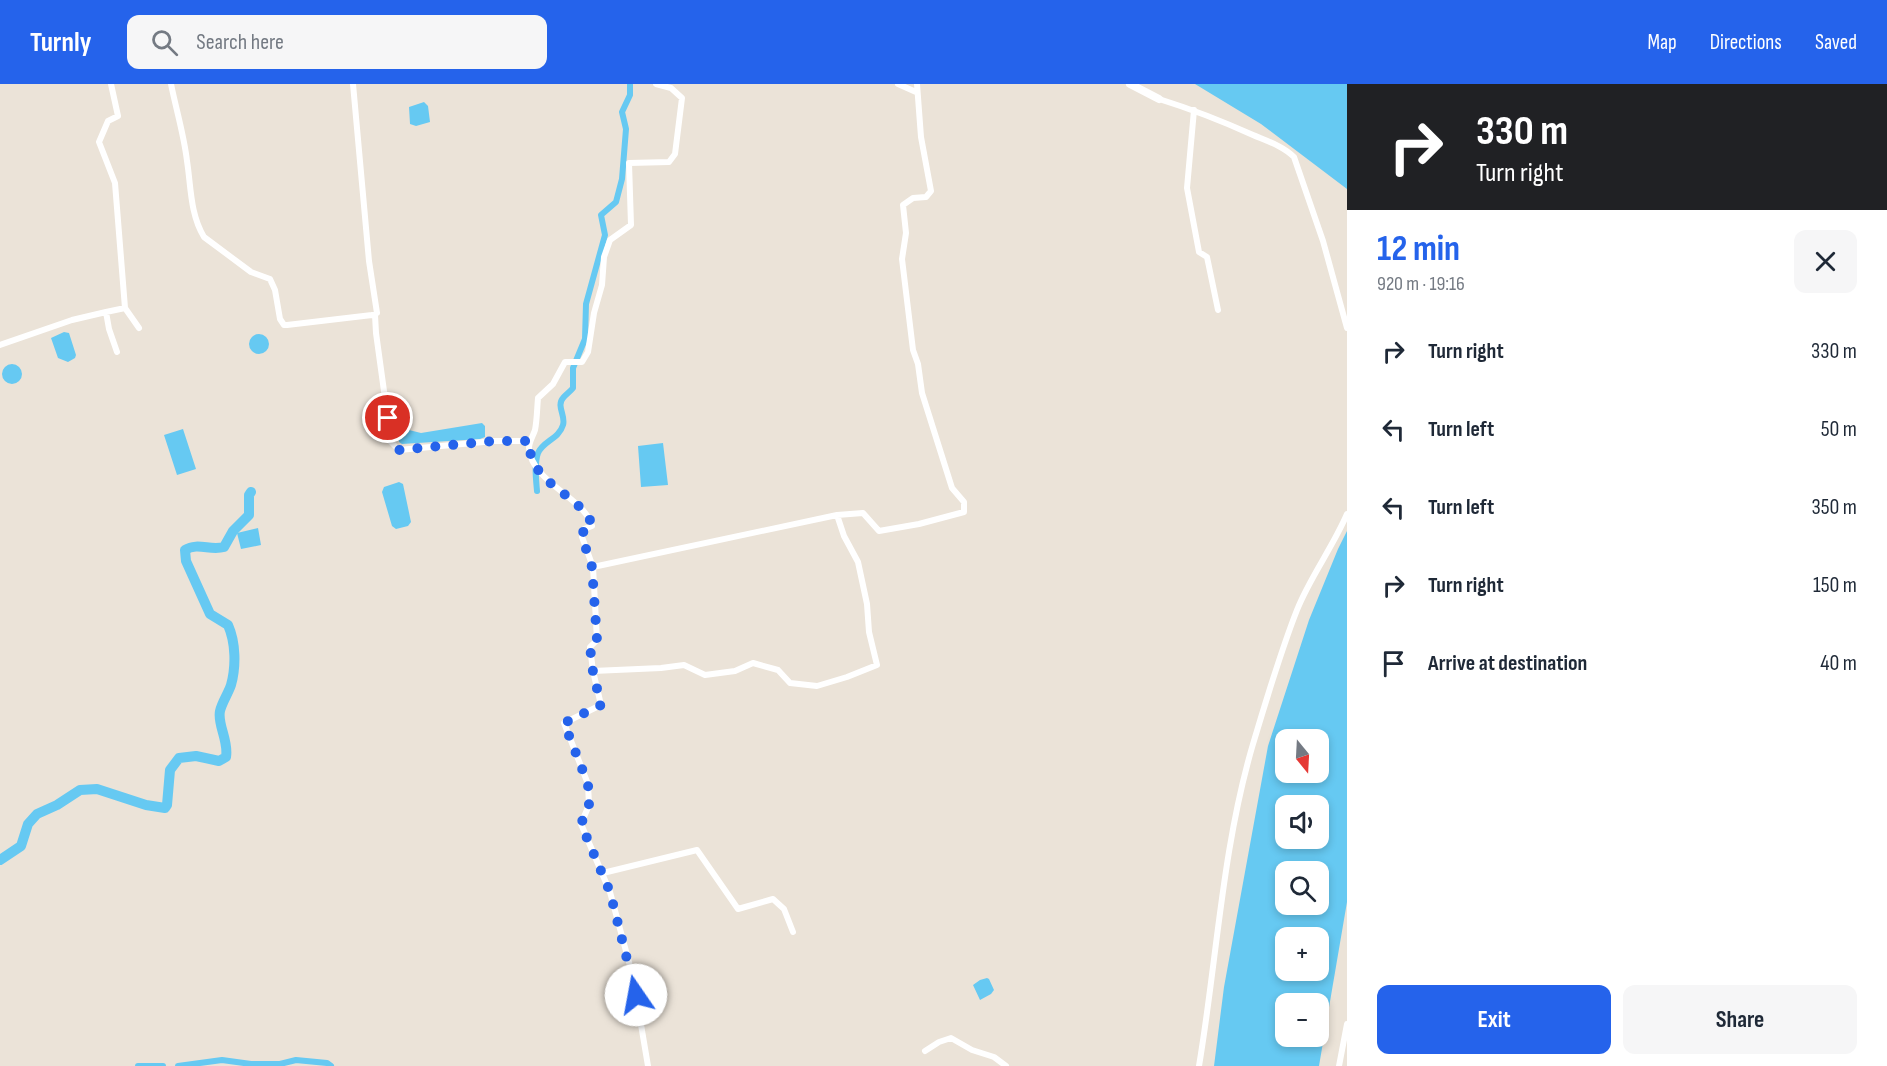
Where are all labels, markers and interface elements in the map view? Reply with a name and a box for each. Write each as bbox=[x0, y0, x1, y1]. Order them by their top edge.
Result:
search box bbox=[127, 15, 547, 69]
text: Turnly bbox=[30, 26, 91, 59]
icon: search bbox=[148, 26, 181, 59]
text: Search here bbox=[196, 29, 284, 56]
text: Map bbox=[1647, 30, 1677, 55]
text: Directions bbox=[1710, 30, 1782, 55]
text: Saved bbox=[1815, 30, 1857, 55]
text: 330 m bbox=[1476, 106, 1568, 157]
icon: right bbox=[1377, 108, 1455, 186]
text: Turn right bbox=[1476, 157, 1563, 189]
text: 12 min bbox=[1377, 228, 1460, 271]
button: close bbox=[1794, 230, 1857, 293]
text: 920 m · 19:16 bbox=[1377, 272, 1465, 296]
icon: right bbox=[1377, 335, 1410, 368]
text: Turn right bbox=[1428, 338, 1504, 365]
text: 330 m bbox=[1811, 338, 1857, 365]
pin bbox=[362, 392, 413, 443]
icon: arrive bbox=[371, 401, 404, 434]
icon: left bbox=[1377, 413, 1410, 446]
text: Turn left bbox=[1428, 416, 1494, 443]
text: 50 m bbox=[1821, 416, 1857, 443]
icon: left bbox=[1377, 491, 1410, 524]
text: Turn left bbox=[1428, 494, 1494, 521]
text: 350 m bbox=[1812, 494, 1857, 521]
icon: right bbox=[1377, 569, 1410, 602]
text: Turn right bbox=[1428, 572, 1504, 599]
text: 150 m bbox=[1813, 572, 1857, 599]
icon: arrive bbox=[1377, 647, 1410, 680]
text: Arrive at destination bbox=[1428, 650, 1587, 677]
text: 40 m bbox=[1820, 650, 1857, 677]
north arrow bbox=[1275, 729, 1329, 783]
map controls bbox=[1275, 729, 1329, 1047]
button: sound bbox=[1275, 795, 1329, 849]
button: search bbox=[1275, 861, 1329, 915]
button: + bbox=[1275, 927, 1329, 981]
position arrow bbox=[604, 963, 668, 1027]
button: Exit bbox=[1377, 985, 1611, 1054]
button: Share bbox=[1623, 985, 1857, 1054]
button: − bbox=[1275, 993, 1329, 1047]

